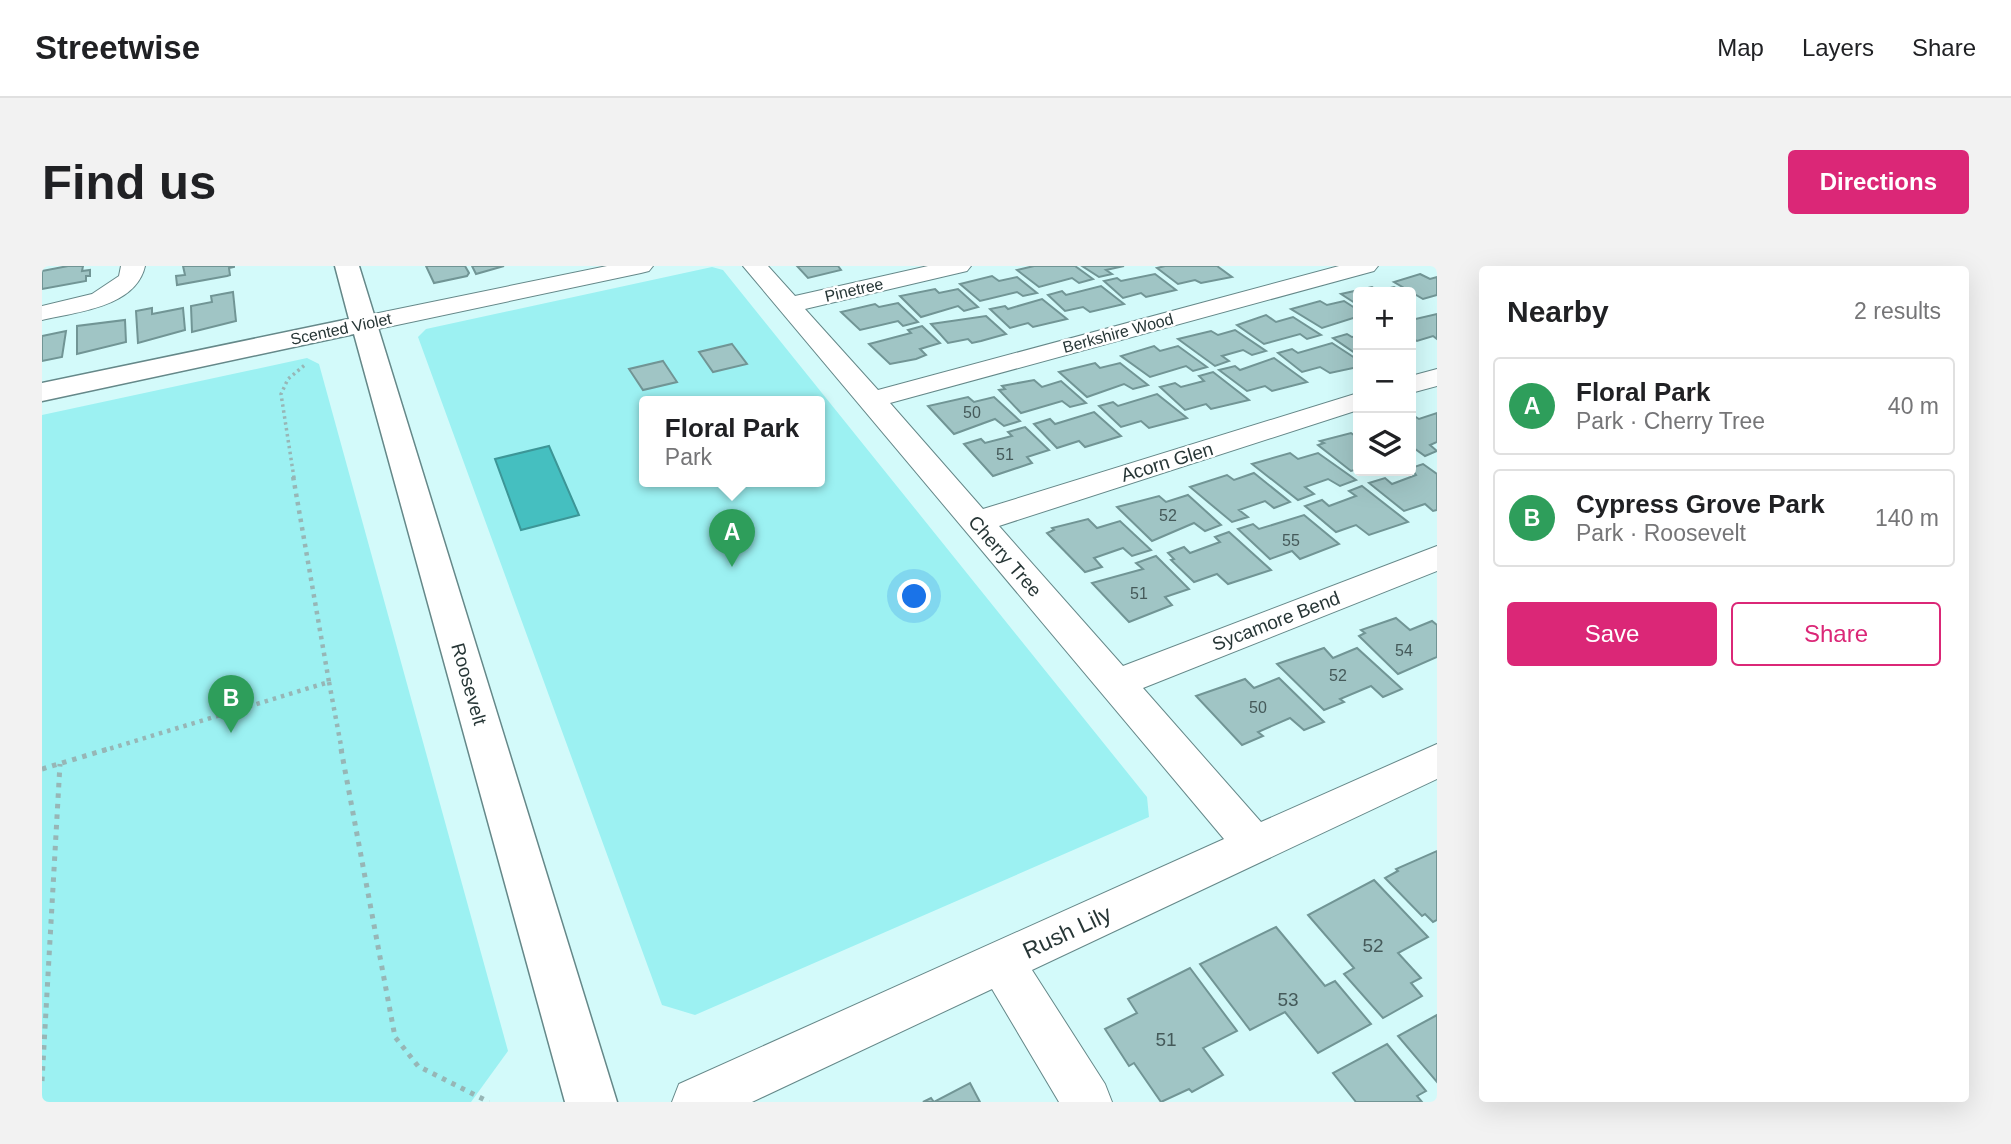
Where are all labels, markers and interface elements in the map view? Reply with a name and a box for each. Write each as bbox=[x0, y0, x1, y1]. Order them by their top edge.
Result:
text: Streetwise bbox=[35, 29, 200, 66]
text: Map bbox=[1717, 34, 1764, 61]
text: Layers bbox=[1802, 34, 1874, 61]
text: Share bbox=[1912, 34, 1976, 61]
button: Directions bbox=[1788, 150, 1969, 214]
text: Find us bbox=[42, 155, 216, 209]
street label: Pinetree bbox=[823, 275, 885, 305]
map controls bbox=[1353, 287, 1416, 476]
button: + bbox=[1353, 287, 1416, 350]
text: Nearby bbox=[1507, 295, 1609, 328]
text: 2 results bbox=[1854, 298, 1941, 324]
street label: Scented Violet bbox=[289, 310, 394, 348]
street label: Berkshire Wood bbox=[1061, 310, 1175, 356]
button: − bbox=[1353, 350, 1416, 413]
text: Floral Park bbox=[1576, 377, 1710, 407]
text: A bbox=[1524, 393, 1540, 419]
text: 40 m bbox=[1888, 393, 1939, 419]
popup bbox=[639, 396, 825, 487]
house number: 50 bbox=[963, 404, 981, 421]
text: Park · Cherry Tree bbox=[1576, 408, 1765, 434]
text: Floral Park bbox=[665, 413, 799, 443]
button: layers bbox=[1353, 413, 1416, 476]
street label: Acorn Glen bbox=[1118, 438, 1216, 486]
text: Park bbox=[665, 444, 712, 470]
house number: 51 bbox=[996, 446, 1014, 463]
text: Cypress Grove Park bbox=[1576, 489, 1825, 519]
text: B bbox=[1524, 505, 1540, 531]
text: 140 m bbox=[1875, 505, 1939, 531]
house number: 52 bbox=[1159, 507, 1177, 524]
pin: A bbox=[709, 509, 755, 567]
street label: Cherry Tree bbox=[964, 511, 1046, 601]
text: Park · Roosevelt bbox=[1576, 520, 1746, 546]
house number: 55 bbox=[1282, 532, 1300, 549]
your location bbox=[897, 579, 931, 613]
house number: 51 bbox=[1130, 585, 1148, 602]
street label: Sycamore Bend bbox=[1209, 587, 1343, 655]
button: Save bbox=[1507, 602, 1717, 666]
button: Share bbox=[1731, 602, 1941, 666]
street label: Roosevelt bbox=[447, 640, 491, 728]
house number: 54 bbox=[1395, 642, 1413, 659]
house number: 52 bbox=[1329, 667, 1347, 684]
pin: B bbox=[208, 675, 254, 733]
house number: 50 bbox=[1249, 699, 1267, 716]
street label: Rush Lily bbox=[1019, 900, 1116, 964]
house number: 52 bbox=[1362, 935, 1384, 956]
house number: 53 bbox=[1277, 989, 1299, 1010]
house number: 51 bbox=[1155, 1029, 1177, 1050]

